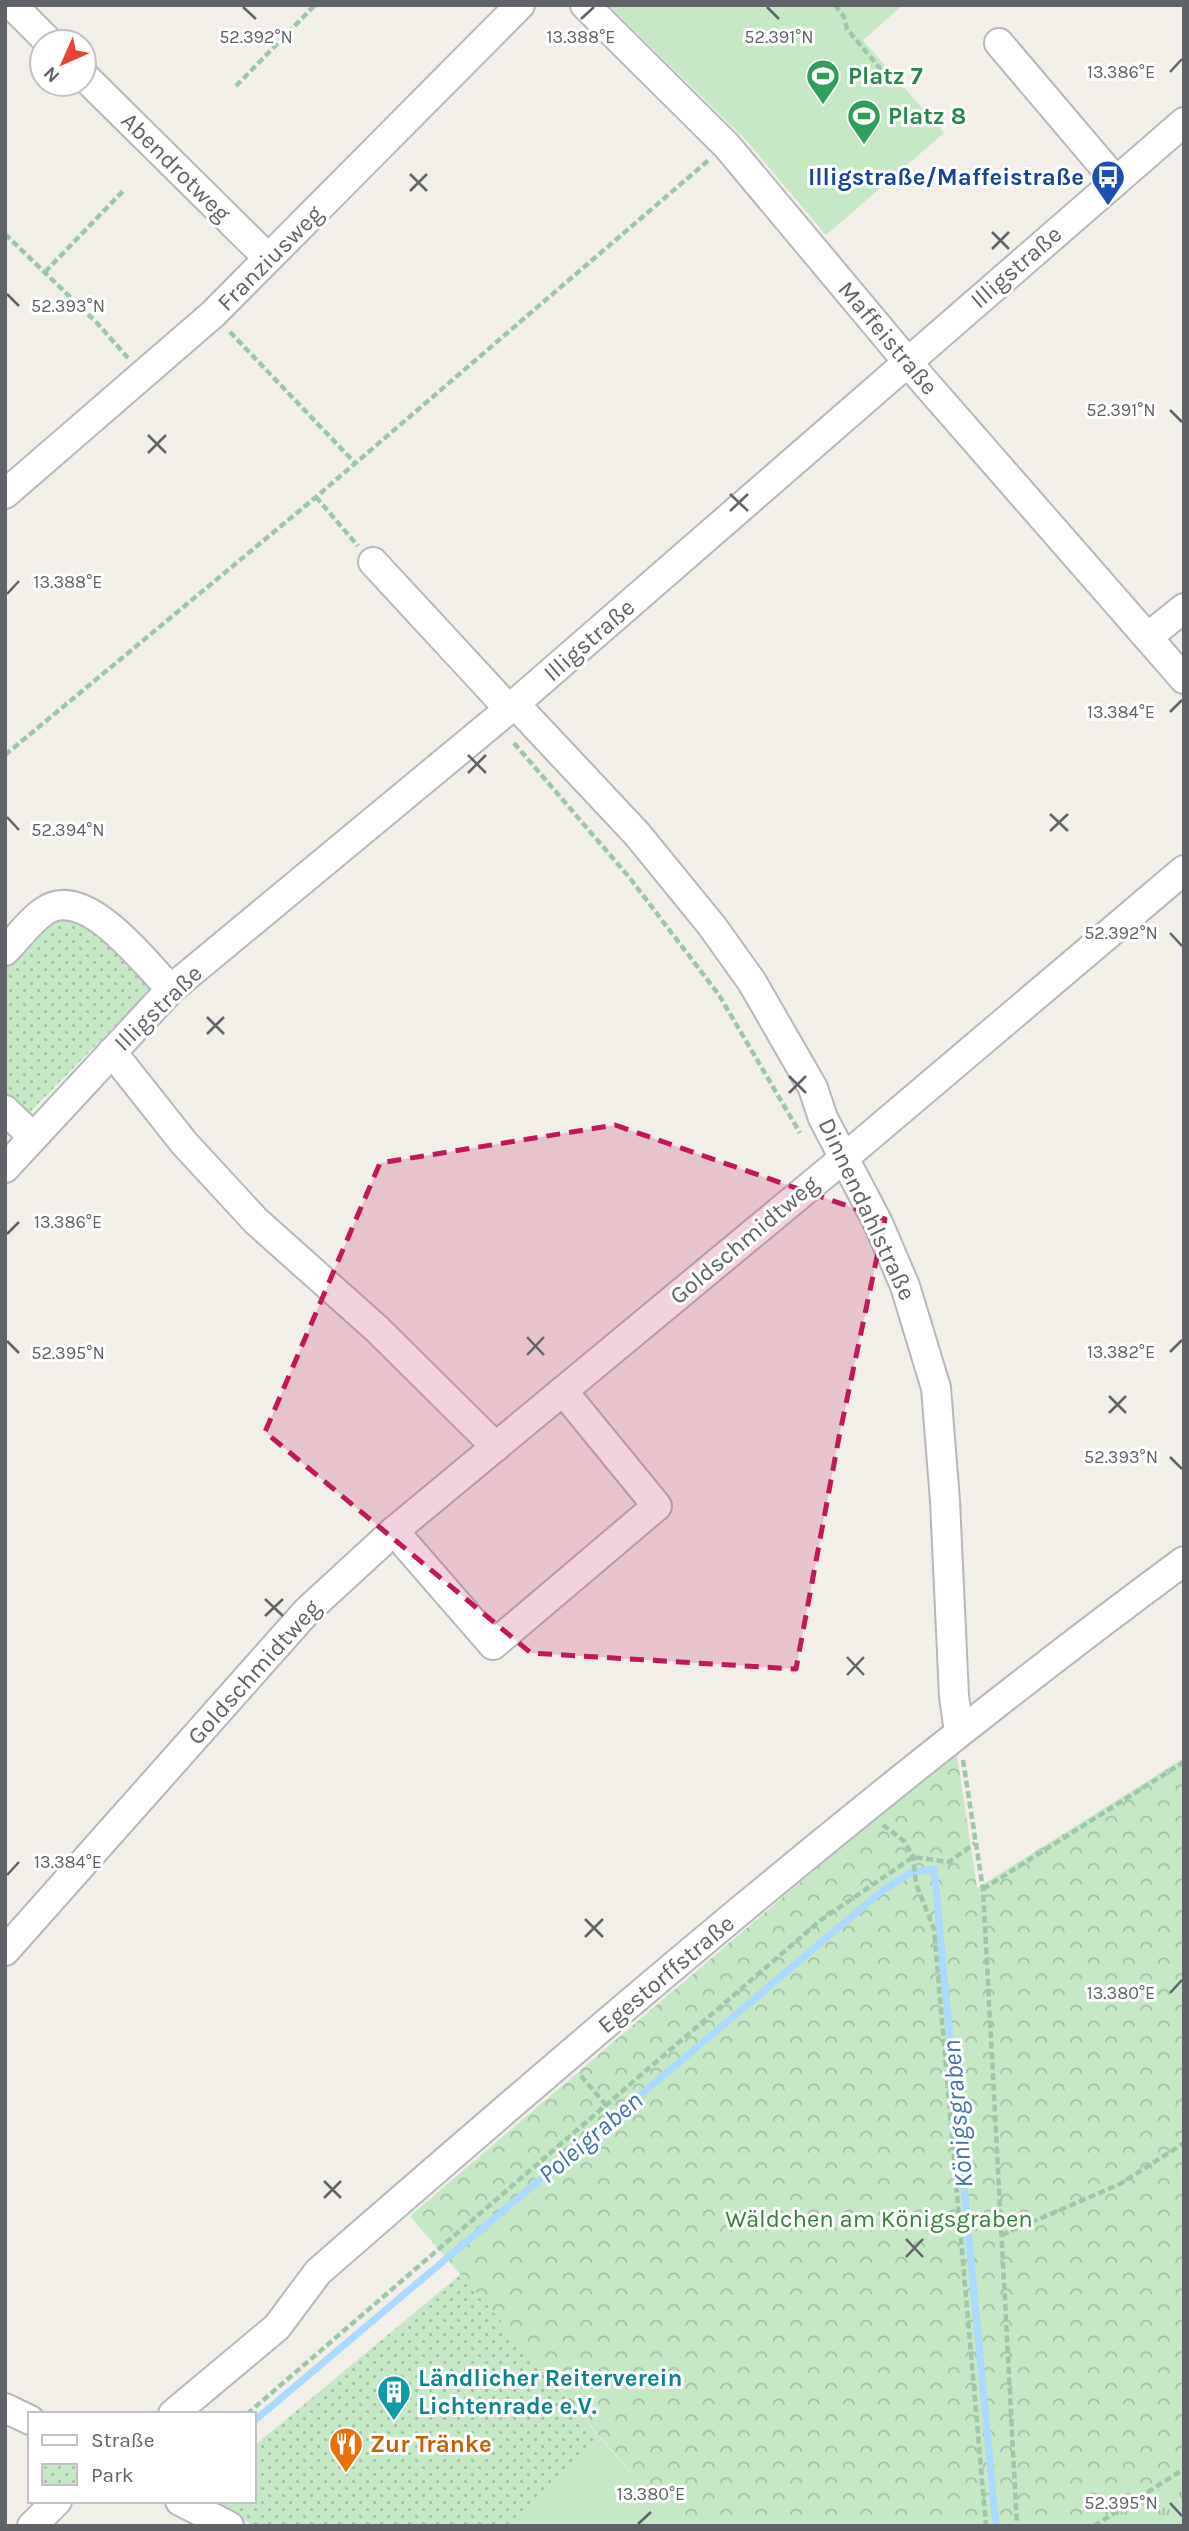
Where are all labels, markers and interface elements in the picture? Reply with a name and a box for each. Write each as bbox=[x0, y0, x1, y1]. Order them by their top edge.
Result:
text: 52.392°N bbox=[219, 26, 293, 48]
text: 13.388°E bbox=[547, 26, 615, 48]
text: 52.391°N bbox=[744, 26, 814, 48]
north arrow bbox=[28, 28, 98, 98]
sports icon: Platz 7 bbox=[804, 57, 842, 106]
text: 13.386°E bbox=[1087, 61, 1155, 83]
text: N bbox=[39, 62, 64, 87]
place label: Platz 7 bbox=[848, 62, 923, 90]
sports icon: Platz 8 bbox=[845, 97, 883, 146]
place label: Platz 8 bbox=[888, 102, 966, 130]
street label: Abendrotweg bbox=[115, 106, 237, 228]
bus stop icon: Illigstraße/Maffeistraße bbox=[1089, 158, 1127, 207]
place label: Illigstraße/Maffeistraße bbox=[808, 163, 1084, 191]
street label: Franziusweg bbox=[211, 199, 329, 317]
street label: Illigstraße bbox=[965, 220, 1067, 314]
street label: Maffeistraße bbox=[832, 275, 944, 401]
text: 52.393°N bbox=[31, 295, 105, 317]
text: 52.391°N bbox=[1086, 399, 1156, 421]
text: 13.388°E bbox=[34, 571, 102, 593]
street label: Illigstraße bbox=[538, 593, 640, 687]
text: 13.384°E bbox=[1087, 701, 1155, 723]
text: 52.394°N bbox=[31, 819, 105, 841]
text: 52.392°N bbox=[1084, 922, 1158, 944]
street label: Illigstraße bbox=[108, 959, 208, 1057]
street label: Dinnendahlstraße bbox=[812, 1113, 922, 1305]
street label: Goldschmidtweg bbox=[664, 1169, 824, 1310]
text: 13.386°E bbox=[34, 1211, 102, 1233]
text: 13.382°E bbox=[1087, 1341, 1155, 1363]
text: 52.395°N bbox=[31, 1342, 105, 1364]
text: 52.393°N bbox=[1084, 1446, 1158, 1468]
street label: Goldschmidtweg bbox=[182, 1594, 327, 1750]
text: 13.384°E bbox=[34, 1851, 102, 1873]
street label: Egestorffstraße bbox=[592, 1909, 740, 2039]
text: 13.380°E bbox=[1087, 1982, 1155, 2004]
water label: Königsgraben bbox=[936, 2039, 979, 2189]
water label: Poleigraben bbox=[532, 2085, 649, 2190]
park label: Wäldchen am Königsgraben bbox=[725, 2205, 1033, 2233]
place label: Ländlicher Reiterverein Lichtenrade e.V. bbox=[418, 2364, 682, 2420]
building icon: Ländlicher Reiterverein Lichtenrade e.V. bbox=[375, 2373, 413, 2422]
legend bbox=[28, 2412, 256, 2503]
restaurant icon: Zur Tränke bbox=[327, 2425, 365, 2474]
text: Straße bbox=[91, 2428, 154, 2452]
place label: Zur Tränke bbox=[370, 2430, 492, 2458]
text: Park bbox=[91, 2463, 134, 2487]
text: 13.380°E bbox=[617, 2483, 685, 2505]
text: 52.395°N bbox=[1084, 2492, 1158, 2514]

